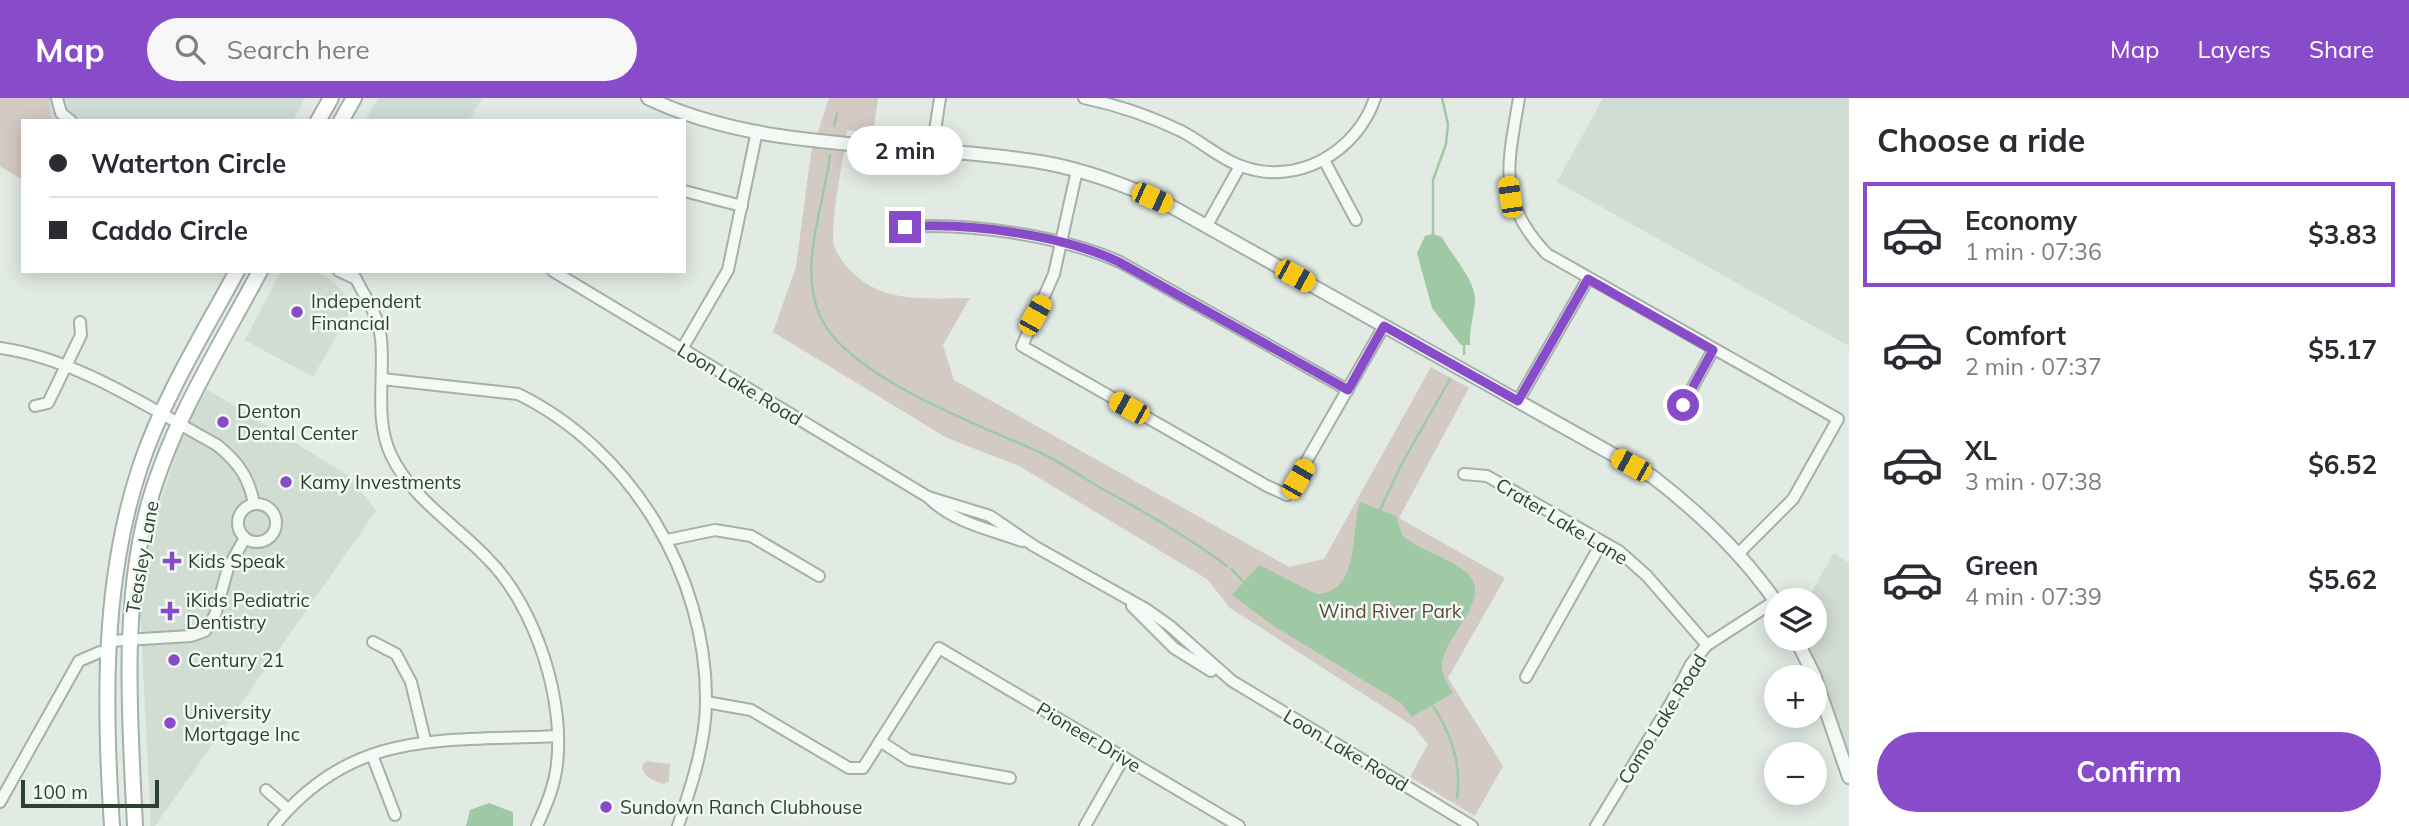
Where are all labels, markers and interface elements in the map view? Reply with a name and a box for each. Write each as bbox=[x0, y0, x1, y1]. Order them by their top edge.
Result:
search box bbox=[147, 18, 637, 81]
text: Map bbox=[35, 29, 105, 70]
icon: search bbox=[171, 30, 209, 68]
text: Search here bbox=[227, 33, 370, 66]
text: Map bbox=[2110, 34, 2159, 64]
text: Layers bbox=[2197, 34, 2271, 64]
text: Share bbox=[2309, 34, 2374, 64]
text: Choose a ride bbox=[1877, 120, 2085, 160]
callout: 2 min bbox=[847, 125, 963, 174]
text: 2 min bbox=[875, 136, 935, 165]
text: Waterton Circle bbox=[91, 147, 286, 180]
car bbox=[1497, 175, 1524, 219]
car bbox=[1129, 180, 1176, 216]
icon: car bbox=[1881, 203, 1944, 266]
text: Economy bbox=[1965, 204, 2077, 237]
route end bbox=[889, 211, 921, 243]
text: Caddo Circle bbox=[91, 214, 248, 247]
text: $3.83 bbox=[2308, 218, 2377, 251]
text: 1 min · 07:36 bbox=[1965, 237, 2102, 266]
car bbox=[1272, 257, 1319, 295]
place label: Independent Financial bbox=[311, 289, 422, 335]
car bbox=[1016, 292, 1055, 338]
marker: Independent Financial bbox=[289, 304, 305, 320]
icon: car bbox=[1881, 318, 1944, 381]
text: Comfort bbox=[1965, 319, 2066, 352]
text: $5.17 bbox=[2308, 333, 2377, 366]
street label: Loon Lake Road bbox=[673, 337, 807, 431]
text: 2 min · 07:37 bbox=[1965, 352, 2102, 381]
car bbox=[1106, 389, 1153, 427]
route start bbox=[1667, 389, 1699, 421]
place label: Denton Dental Center bbox=[237, 399, 358, 445]
marker: Denton Dental Center bbox=[215, 414, 231, 430]
icon: car bbox=[1881, 433, 1944, 496]
text: XL bbox=[1965, 434, 1997, 467]
car bbox=[1608, 446, 1655, 484]
text: $6.52 bbox=[2308, 448, 2377, 481]
car bbox=[1279, 456, 1318, 502]
text: 3 min · 07:38 bbox=[1965, 467, 2102, 496]
place label: Kamy Investments bbox=[300, 470, 462, 494]
street label: Crater Lake Lane bbox=[1492, 472, 1632, 570]
marker: Kamy Investments bbox=[278, 474, 294, 490]
street label: Teasley Lane bbox=[120, 499, 164, 615]
icon: car bbox=[1881, 548, 1944, 611]
place label: Kids Speak bbox=[188, 549, 285, 573]
text: Green bbox=[1965, 549, 2038, 582]
marker: Kids Speak bbox=[162, 551, 182, 571]
text: $5.62 bbox=[2308, 563, 2377, 596]
text: 4 min · 07:39 bbox=[1965, 582, 2102, 611]
place label: iKids Pediatric Dentistry bbox=[186, 588, 310, 634]
map controls bbox=[1764, 588, 1827, 805]
button: layers bbox=[1764, 588, 1827, 651]
park label: Wind River Park bbox=[1319, 599, 1462, 623]
marker: iKids Pediatric Dentistry bbox=[160, 601, 180, 621]
place label: Century 21 bbox=[188, 648, 285, 672]
street label: Como Lake Road bbox=[1612, 650, 1712, 788]
marker: Century 21 bbox=[166, 652, 182, 668]
button: + bbox=[1764, 665, 1827, 728]
street label: Pioneer Drive bbox=[1033, 697, 1145, 777]
place label: University Mortgage Inc bbox=[184, 700, 300, 746]
street label: Loon Lake Road bbox=[1279, 703, 1413, 797]
marker: University Mortgage Inc bbox=[162, 715, 178, 731]
button: Confirm bbox=[1877, 732, 2381, 812]
button: − bbox=[1764, 742, 1827, 805]
scale bar bbox=[21, 777, 159, 809]
text: 100 m bbox=[32, 780, 88, 804]
place label: Sundown Ranch Clubhouse bbox=[620, 795, 862, 819]
marker: Sundown Ranch Clubhouse bbox=[598, 799, 614, 815]

